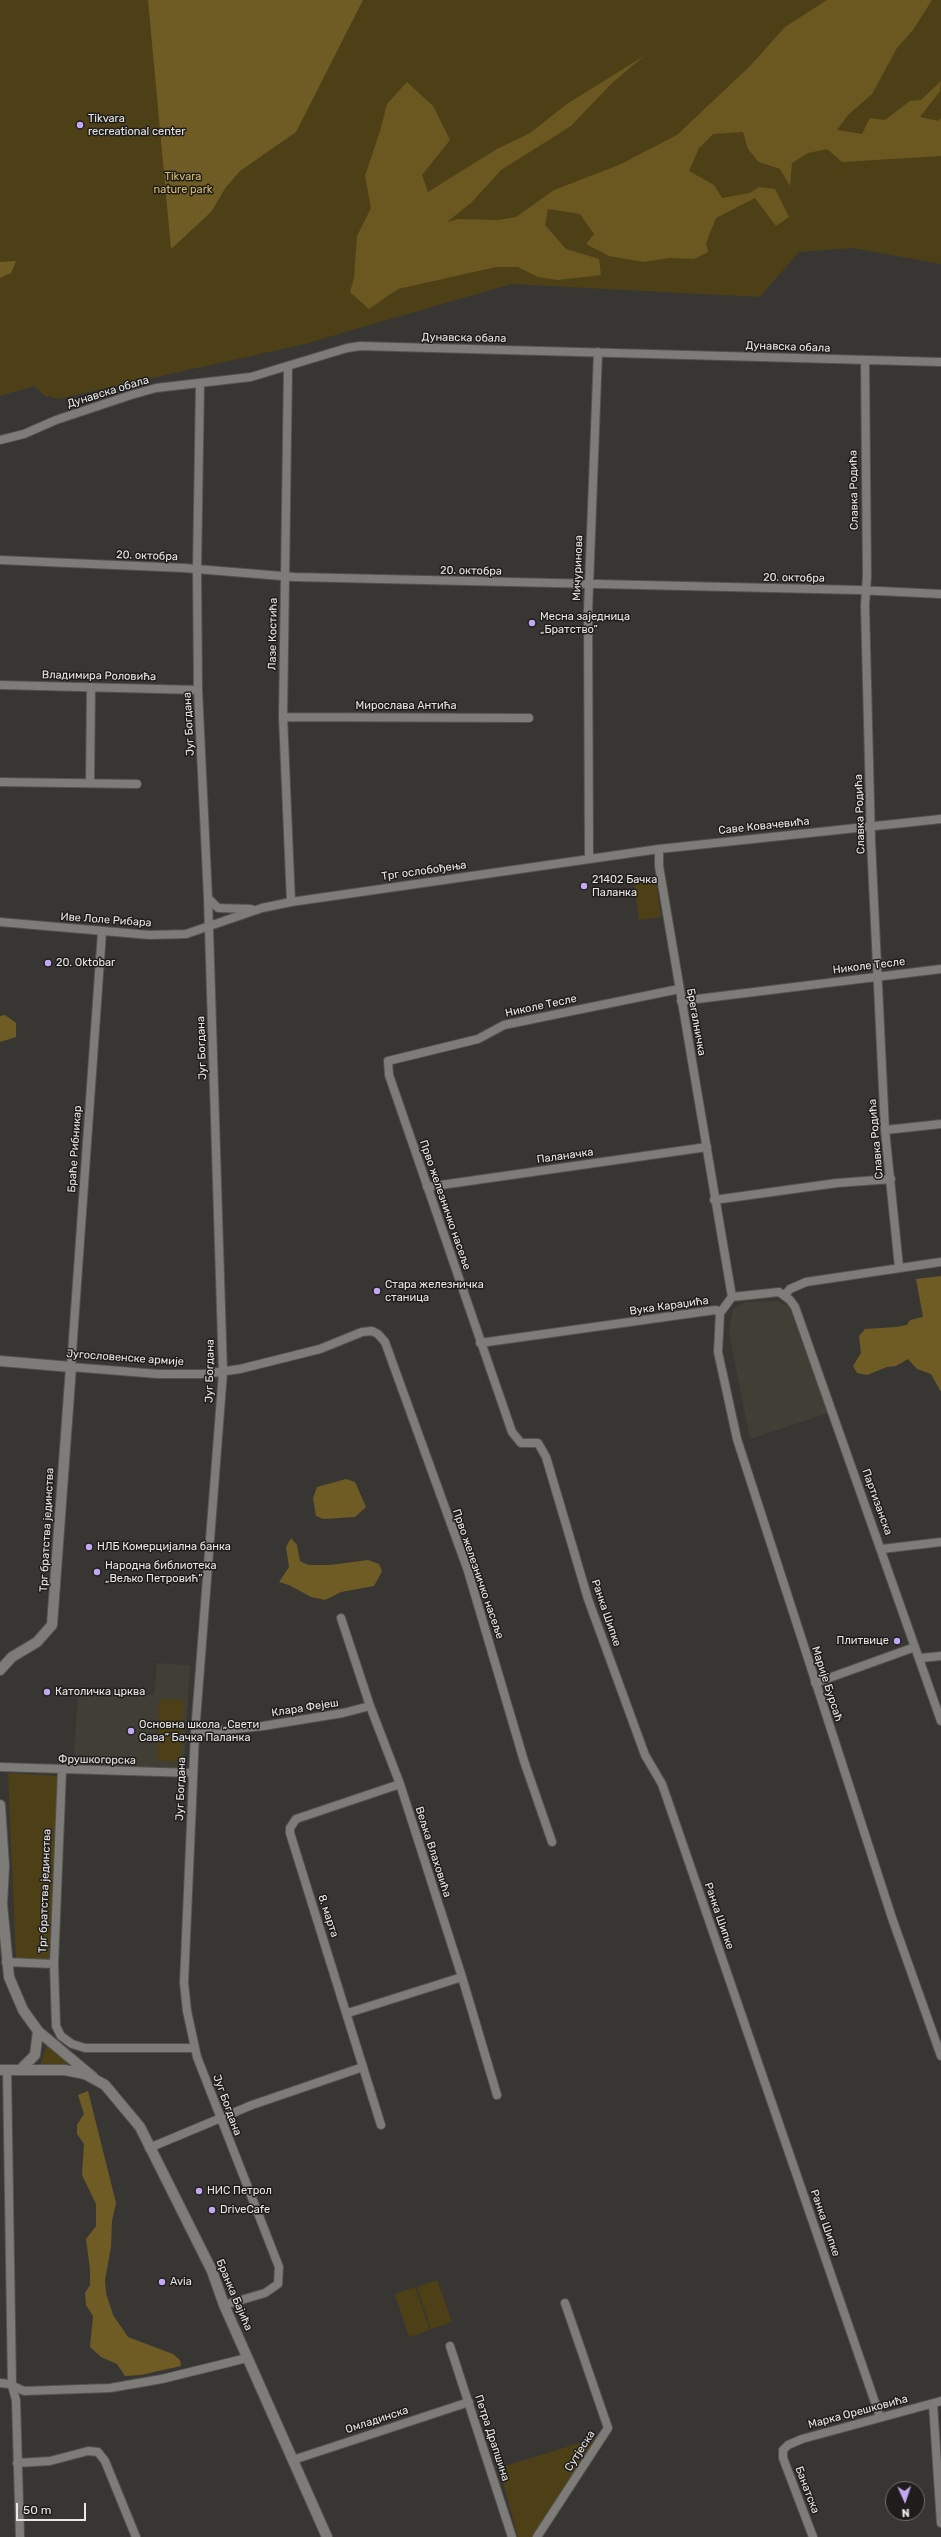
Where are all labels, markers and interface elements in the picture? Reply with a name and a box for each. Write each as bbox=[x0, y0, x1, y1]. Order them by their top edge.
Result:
place label: Tikvara recreational center bbox=[88, 112, 185, 138]
marker: Tikvara recreational center bbox=[75, 120, 85, 130]
park label: Tikvara nature park bbox=[153, 170, 213, 196]
street label: Дунавска обала bbox=[422, 331, 506, 345]
street label: Дунавска обала bbox=[745, 339, 831, 355]
street label: Дунавска обала bbox=[66, 373, 150, 411]
street label: Славка Родића bbox=[847, 450, 861, 530]
street label: Мичуринова bbox=[570, 535, 586, 601]
street label: 20. октобра bbox=[116, 548, 178, 564]
street label: 20. октобра bbox=[440, 564, 502, 578]
street label: 20. октобра bbox=[763, 571, 825, 585]
street label: Лазе Костића bbox=[266, 598, 280, 670]
place label: Месна заједница „Братство” bbox=[540, 610, 630, 636]
marker: Месна заједница „Братство” bbox=[527, 618, 537, 628]
street label: Владимира Роловића bbox=[42, 668, 156, 684]
street label: Југ Богдана bbox=[181, 692, 197, 756]
street label: Мирослава Антића bbox=[355, 699, 457, 713]
street label: Славка Родића bbox=[852, 774, 868, 854]
street label: Саве Ковачевића bbox=[718, 815, 810, 837]
street label: Трг ослобођења bbox=[381, 859, 467, 883]
place label: 21402 Бачка Паланка bbox=[592, 873, 657, 899]
marker: 21402 Бачка Паланка bbox=[579, 881, 589, 891]
street label: Иве Лоле Рибара bbox=[60, 910, 152, 930]
street label: Николе Тесле bbox=[832, 955, 906, 977]
place label: 20. Oktobar bbox=[56, 956, 115, 970]
marker: 20. Oktobar bbox=[43, 958, 53, 968]
street label: Брегалничка bbox=[684, 987, 708, 1057]
street label: Николе Тесле bbox=[504, 992, 578, 1020]
street label: Југ Богдана bbox=[194, 1016, 210, 1080]
street label: Славка Родића bbox=[866, 1099, 886, 1179]
street label: Браће Рибникар bbox=[65, 1105, 85, 1193]
street label: Прво железничко насеље bbox=[417, 1138, 473, 1272]
street label: Паланачка bbox=[536, 1145, 594, 1167]
place label: Стара железничка станица bbox=[385, 1278, 484, 1304]
marker: Стара железничка станица bbox=[372, 1286, 382, 1296]
street label: Вука Караџића bbox=[629, 1294, 709, 1318]
street label: Југ Богдана bbox=[203, 1339, 217, 1403]
street label: Југословенске армије bbox=[66, 1347, 184, 1369]
street label: Трг братства јединства bbox=[37, 1467, 57, 1593]
street label: Партизанска bbox=[859, 1467, 895, 1537]
street label: Прво железничко насеље bbox=[450, 1507, 506, 1641]
place label: НЛБ Комерцијална банка bbox=[97, 1540, 231, 1554]
marker: НЛБ Комерцијална банка bbox=[84, 1542, 94, 1552]
place label: Народна библиотека „Вељко Петровић” bbox=[105, 1559, 216, 1585]
marker: Народна библиотека „Вељко Петровић” bbox=[92, 1567, 102, 1577]
street label: Ранка Шипке bbox=[588, 1578, 624, 1648]
place label: Плитвице bbox=[837, 1634, 889, 1648]
marker: Плитвице bbox=[892, 1636, 902, 1646]
street label: Марије Бурсаћ bbox=[809, 1645, 845, 1723]
place label: Католичка црква bbox=[55, 1685, 145, 1699]
marker: Католичка црква bbox=[42, 1687, 52, 1697]
street label: Клара Фејеш bbox=[270, 1696, 340, 1720]
place label: Основна школа „Свети Сава” Бачка Паланка bbox=[139, 1718, 259, 1744]
marker: Основна школа „Свети Сава” Бачка Паланка bbox=[126, 1726, 136, 1736]
street label: Фрушкогорска bbox=[58, 1753, 136, 1767]
street label: Југ Богдана bbox=[173, 1757, 189, 1821]
street label: Вељка Влаховића bbox=[412, 1805, 454, 1899]
street label: Трг братства јединства bbox=[36, 1829, 54, 1953]
street label: Ранка Шипке bbox=[701, 1881, 737, 1951]
street label: 8. марта bbox=[315, 1893, 341, 1939]
street label: Југ Богдана bbox=[210, 2073, 244, 2137]
place label: НИС Петрол bbox=[207, 2184, 272, 2198]
marker: НИС Петрол bbox=[194, 2186, 204, 2196]
street label: Ранка Шипке bbox=[807, 2188, 843, 2258]
place label: DriveCafe bbox=[220, 2203, 270, 2217]
marker: DriveCafe bbox=[207, 2205, 217, 2215]
street label: Бранка Бајића bbox=[213, 2257, 255, 2333]
place label: Avia bbox=[170, 2275, 192, 2289]
marker: Avia bbox=[157, 2277, 167, 2287]
street label: Марка Орешковића bbox=[807, 2392, 909, 2432]
street label: Петра Драпшина bbox=[472, 2393, 512, 2483]
street label: Омладинска bbox=[344, 2404, 410, 2436]
street label: Сутјеска bbox=[562, 2428, 598, 2474]
street label: Банатска bbox=[792, 2465, 822, 2515]
north arrow bbox=[885, 2481, 925, 2521]
scale bar bbox=[18, 2495, 88, 2521]
text: 50 m bbox=[23, 2503, 51, 2517]
text: N bbox=[901, 2506, 910, 2519]

